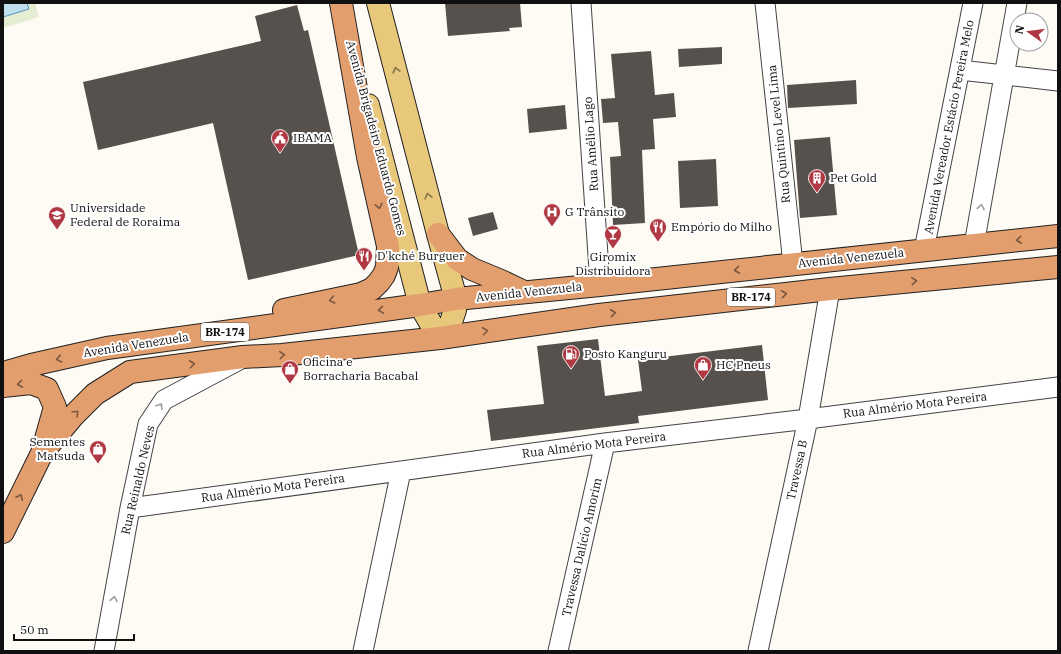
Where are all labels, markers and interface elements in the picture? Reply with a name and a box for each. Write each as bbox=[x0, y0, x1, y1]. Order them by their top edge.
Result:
north arrow bbox=[1009, 12, 1049, 52]
street label: Avenida Vereador Estácio Pereira Melo bbox=[920, 18, 977, 235]
text: N bbox=[1011, 23, 1027, 35]
street label: Avenida Brigadeiro Eduardo Gomes bbox=[343, 39, 410, 237]
street label: Rua Quintino Level Lima bbox=[764, 64, 793, 204]
one-way arrow bbox=[392, 67, 401, 74]
street label: Rua Amélio Lago bbox=[580, 96, 601, 192]
public building icon: IBAMA bbox=[270, 128, 290, 153]
place label: IBAMA bbox=[293, 130, 333, 145]
building icon: Pet Gold bbox=[807, 168, 827, 193]
place label: Pet Gold bbox=[830, 170, 877, 185]
one-way arrow bbox=[425, 193, 433, 199]
place label: Universidade Federal de Roraima bbox=[70, 200, 181, 229]
hospital icon: G Trânsito bbox=[542, 202, 562, 227]
one-way arrow bbox=[375, 203, 383, 210]
one-way arrow bbox=[976, 203, 985, 210]
place label: G Trânsito bbox=[565, 204, 624, 219]
school or university icon: Universidade Federal de Roraima bbox=[47, 205, 67, 230]
restaurant icon: Empório do Milho bbox=[648, 217, 668, 242]
place label: Empório do Milho bbox=[671, 219, 772, 234]
bar icon: Giromix Distribuidora bbox=[603, 224, 623, 249]
one-way arrow bbox=[1016, 235, 1022, 244]
street label: Avenida Venezuela bbox=[797, 244, 905, 271]
restaurant icon: D'kché Burguer bbox=[354, 246, 374, 271]
place label: D'kché Burguer bbox=[377, 248, 465, 263]
place label: Giromix Distribuidora bbox=[575, 249, 651, 278]
one-way arrow bbox=[734, 265, 740, 274]
one-way arrow bbox=[911, 276, 917, 285]
street label: Avenida Venezuela bbox=[475, 278, 583, 305]
road number: BR-174 bbox=[727, 288, 775, 306]
one-way arrow bbox=[781, 290, 787, 299]
one-way arrow bbox=[329, 296, 336, 304]
one-way arrow bbox=[378, 305, 384, 314]
one-way arrow bbox=[610, 309, 616, 318]
road number: BR-174 bbox=[201, 323, 249, 341]
one-way arrow bbox=[482, 327, 488, 336]
street label: Avenida Venezuela bbox=[82, 329, 190, 360]
fuel station icon: Posto Kanguru bbox=[561, 344, 581, 369]
place label: Posto Kanguru bbox=[584, 346, 668, 361]
one-way arrow bbox=[279, 350, 285, 359]
place label: Oficina e Borracharia Bacabal bbox=[303, 354, 419, 383]
one-way arrow bbox=[56, 355, 62, 363]
shop icon: HC Pneus bbox=[693, 355, 713, 380]
place label: HC Pneus bbox=[716, 357, 771, 372]
shop icon: Oficina e Borracharia Bacabal bbox=[280, 359, 300, 384]
one-way arrow bbox=[189, 360, 195, 369]
one-way arrow bbox=[17, 379, 23, 388]
street label: Rua Almério Mota Pereira bbox=[842, 388, 988, 421]
one-way arrow bbox=[156, 403, 163, 410]
one-way arrow bbox=[71, 410, 79, 417]
street label: Rua Reinaldo Neves bbox=[118, 424, 157, 536]
street label: Rua Almério Mota Pereira bbox=[521, 428, 667, 461]
place label: Sementes Matsuda bbox=[29, 434, 85, 463]
street label: Travessa B bbox=[783, 438, 810, 501]
shop icon: Sementes Matsuda bbox=[88, 439, 108, 464]
street label: Rua Almério Mota Pereira bbox=[200, 470, 346, 505]
street label: Travessa Dalício Amorim bbox=[558, 475, 605, 618]
one-way arrow bbox=[15, 494, 23, 501]
one-way arrow bbox=[109, 596, 117, 602]
scale bar bbox=[14, 616, 134, 642]
text: 50 m bbox=[20, 622, 49, 637]

